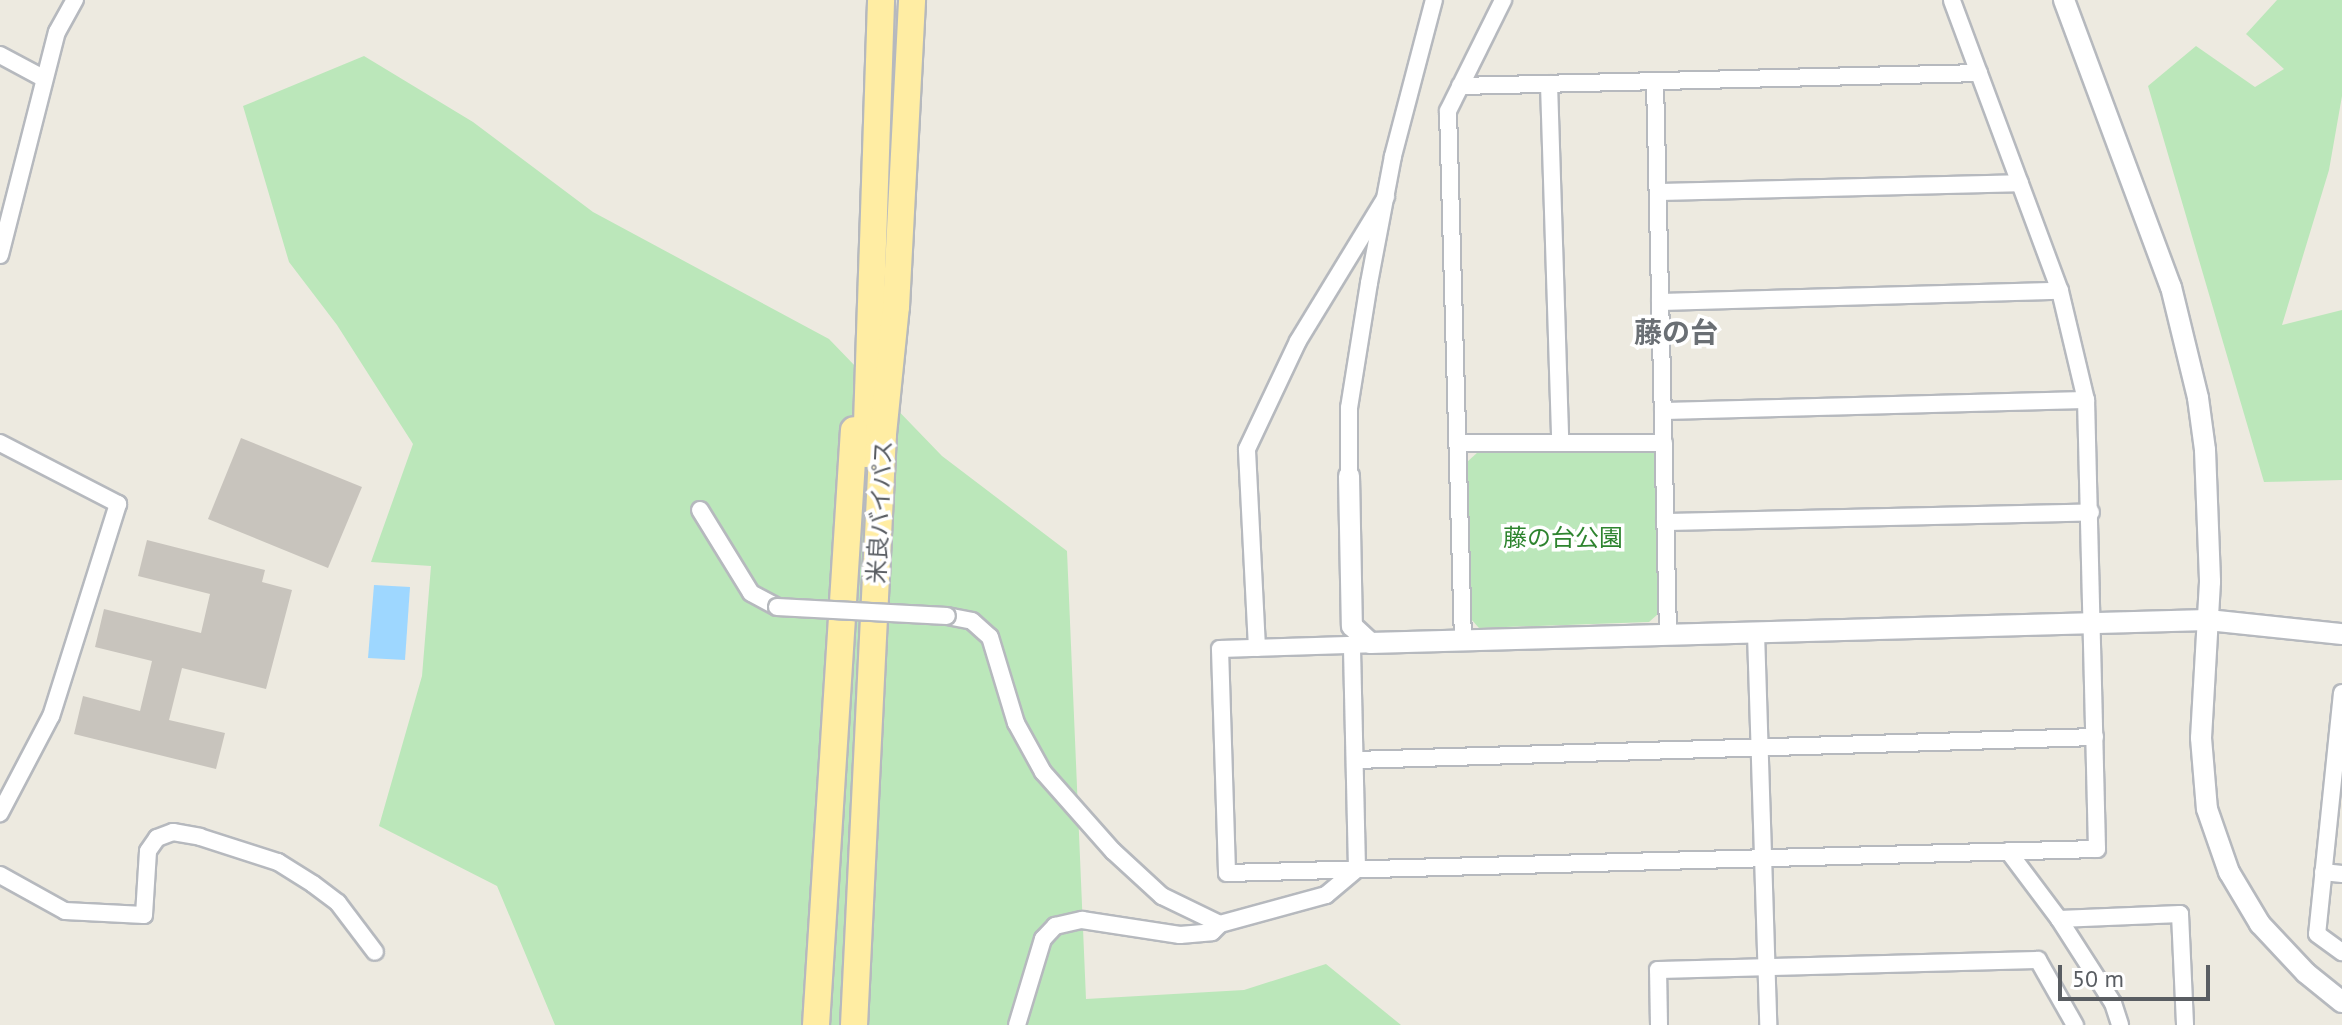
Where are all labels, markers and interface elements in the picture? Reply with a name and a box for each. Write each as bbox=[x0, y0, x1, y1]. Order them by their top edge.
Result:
district label: 藤の台 bbox=[1634, 315, 1718, 349]
street label: 米良バイパス bbox=[862, 439, 898, 585]
park label: 藤の台公園 bbox=[1503, 524, 1623, 552]
scale bar bbox=[2062, 949, 2214, 999]
text: 50 m bbox=[2072, 963, 2124, 994]

